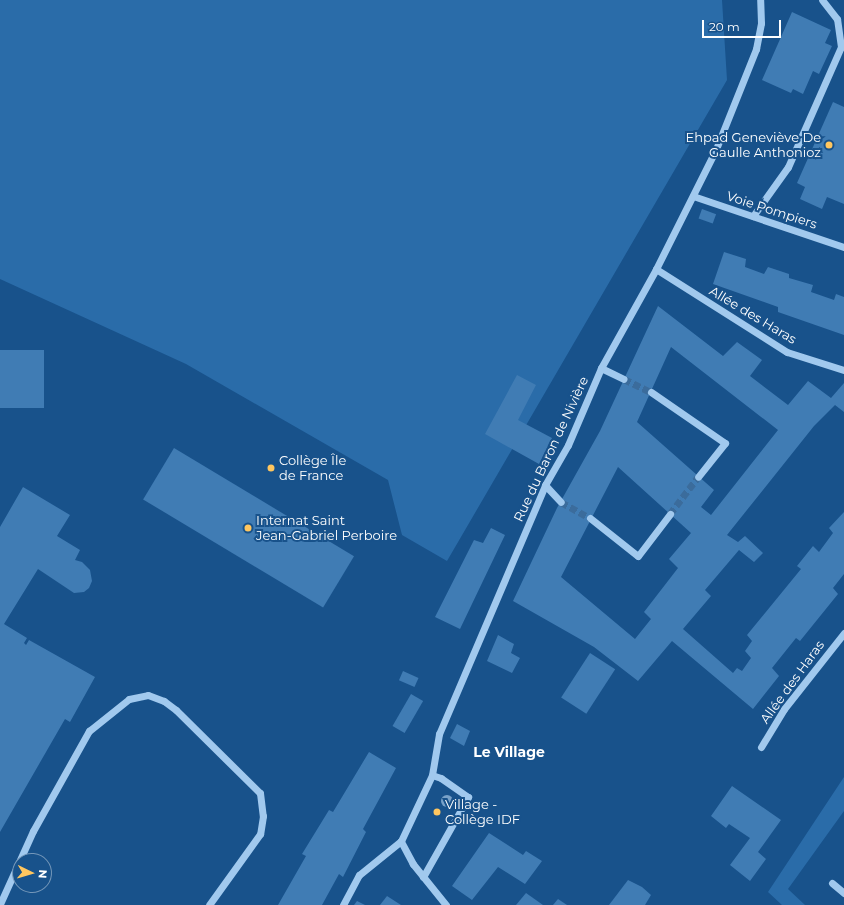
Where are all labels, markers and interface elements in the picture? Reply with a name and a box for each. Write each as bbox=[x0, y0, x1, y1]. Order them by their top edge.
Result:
scale bar bbox=[704, 12, 783, 38]
text: 20 m bbox=[709, 19, 740, 34]
place label: Ehpad Geneviève De Gaulle Anthonioz bbox=[685, 130, 821, 161]
marker: Ehpad Geneviève De Gaulle Anthonioz bbox=[824, 140, 834, 150]
street label: Voie Pompiers bbox=[725, 188, 819, 232]
street label: Allée des Haras bbox=[707, 283, 799, 347]
street label: Rue du Baron de Nivière bbox=[510, 374, 592, 524]
place label: Collège Île de France bbox=[279, 453, 346, 484]
marker: Collège Île de France bbox=[266, 463, 276, 473]
place label: Internat Saint Jean-Gabriel Perboire bbox=[256, 513, 397, 544]
marker: Internat Saint Jean-Gabriel Perboire bbox=[243, 523, 253, 533]
street label: Allée des Haras bbox=[757, 637, 827, 727]
district label: Le Village bbox=[473, 744, 545, 760]
place label: Village - Collège IDF bbox=[445, 797, 520, 828]
marker: Village - Collège IDF bbox=[432, 807, 442, 817]
north arrow bbox=[12, 853, 52, 893]
text: N bbox=[36, 869, 50, 879]

